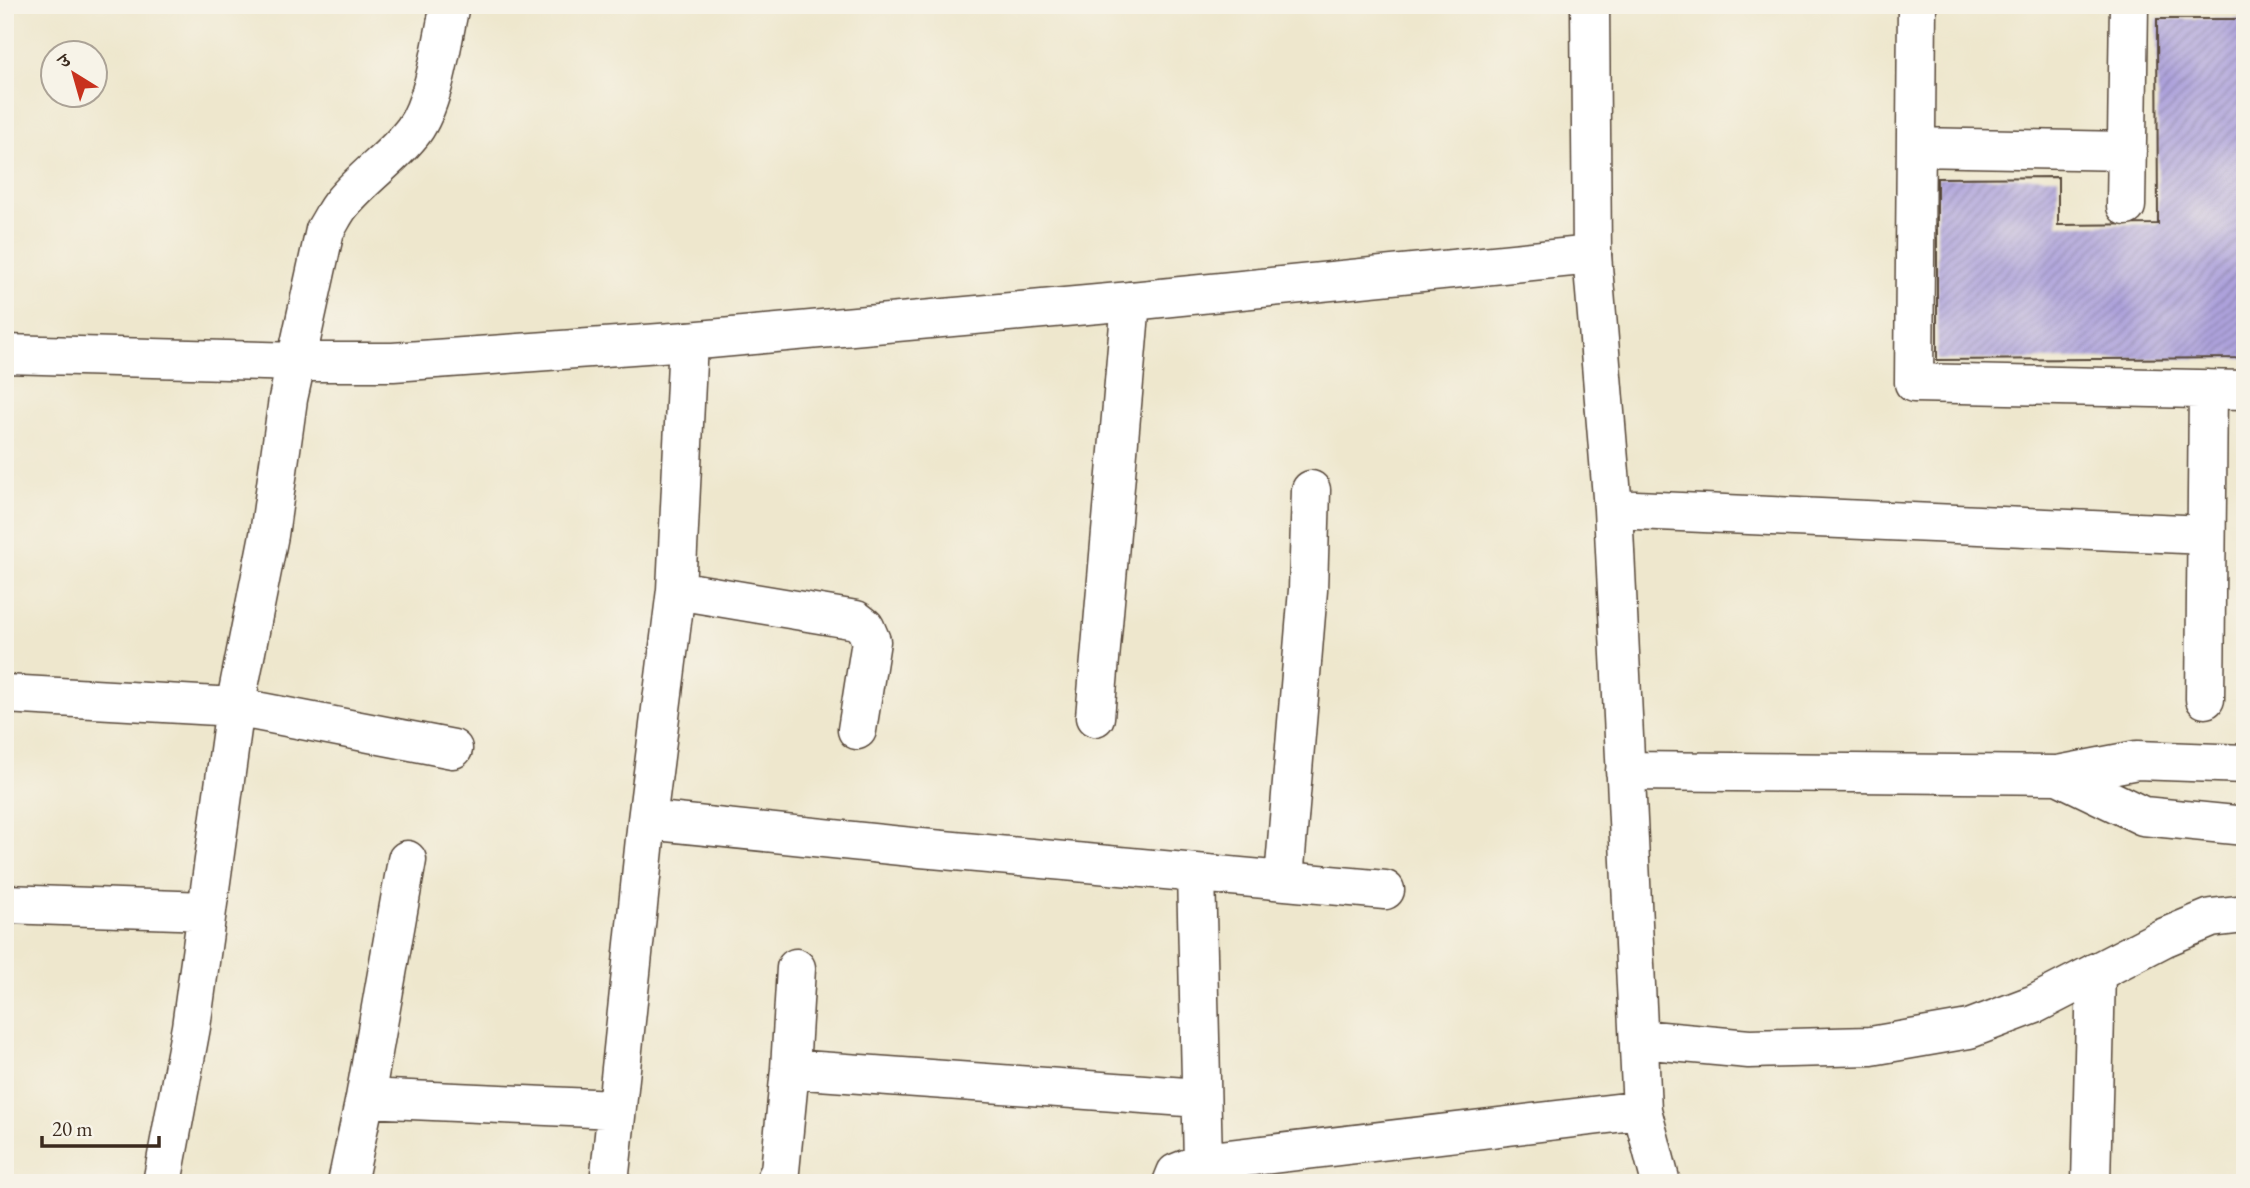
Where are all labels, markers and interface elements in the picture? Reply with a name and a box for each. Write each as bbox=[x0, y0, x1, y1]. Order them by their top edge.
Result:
north arrow bbox=[38, 38, 108, 108]
text: उ bbox=[51, 47, 77, 75]
scale bar bbox=[42, 1104, 159, 1148]
text: 20 m bbox=[52, 1115, 93, 1142]

